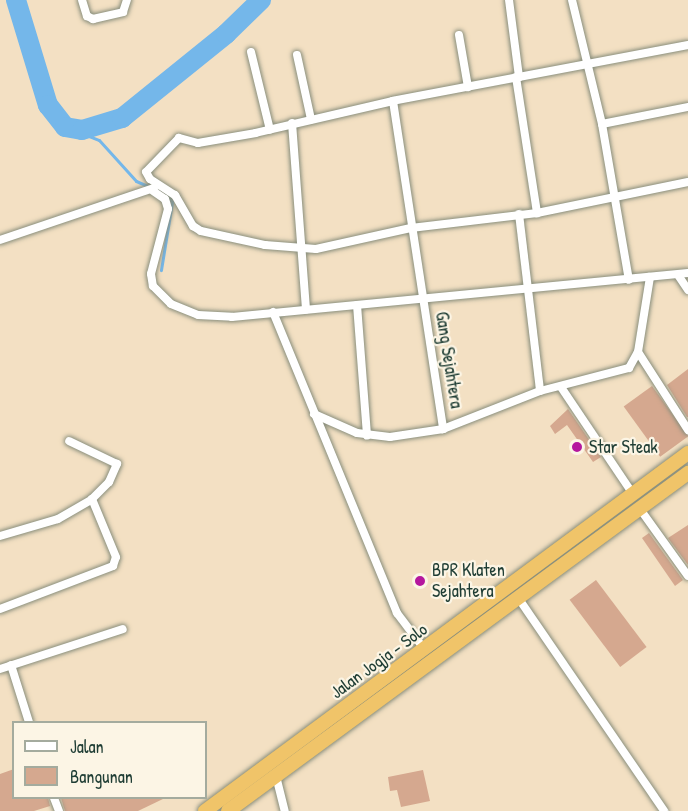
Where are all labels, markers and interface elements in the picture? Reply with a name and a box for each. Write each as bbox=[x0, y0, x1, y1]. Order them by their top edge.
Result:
street label: Gang Sejahtera bbox=[431, 310, 467, 410]
place label: Star Steak bbox=[589, 436, 658, 458]
marker: Star Steak bbox=[570, 440, 584, 454]
place label: BPR Klaten Sejahtera bbox=[432, 560, 505, 602]
marker: BPR Klaten Sejahtera bbox=[413, 574, 427, 588]
street label: Jalan Jogja - Solo bbox=[326, 619, 432, 703]
legend bbox=[12, 721, 207, 799]
text: Jalan bbox=[70, 734, 104, 759]
text: Bangunan bbox=[70, 764, 133, 789]

